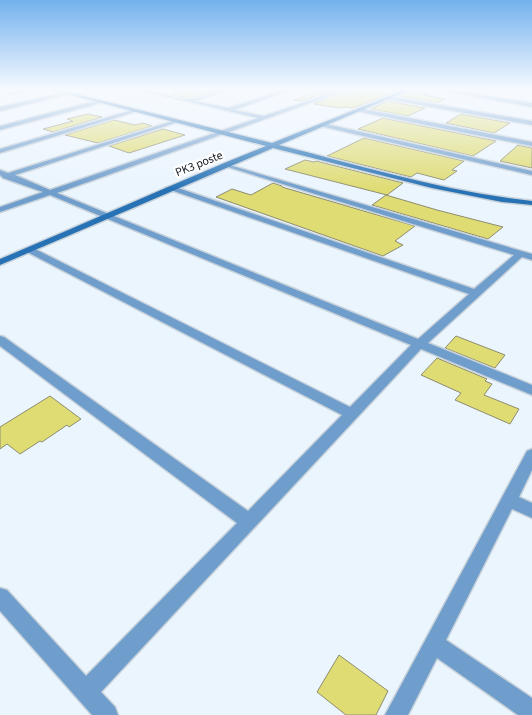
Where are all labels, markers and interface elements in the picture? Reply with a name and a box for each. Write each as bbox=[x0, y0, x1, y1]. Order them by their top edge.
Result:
street label: PK3 poste bbox=[173, 147, 225, 181]

